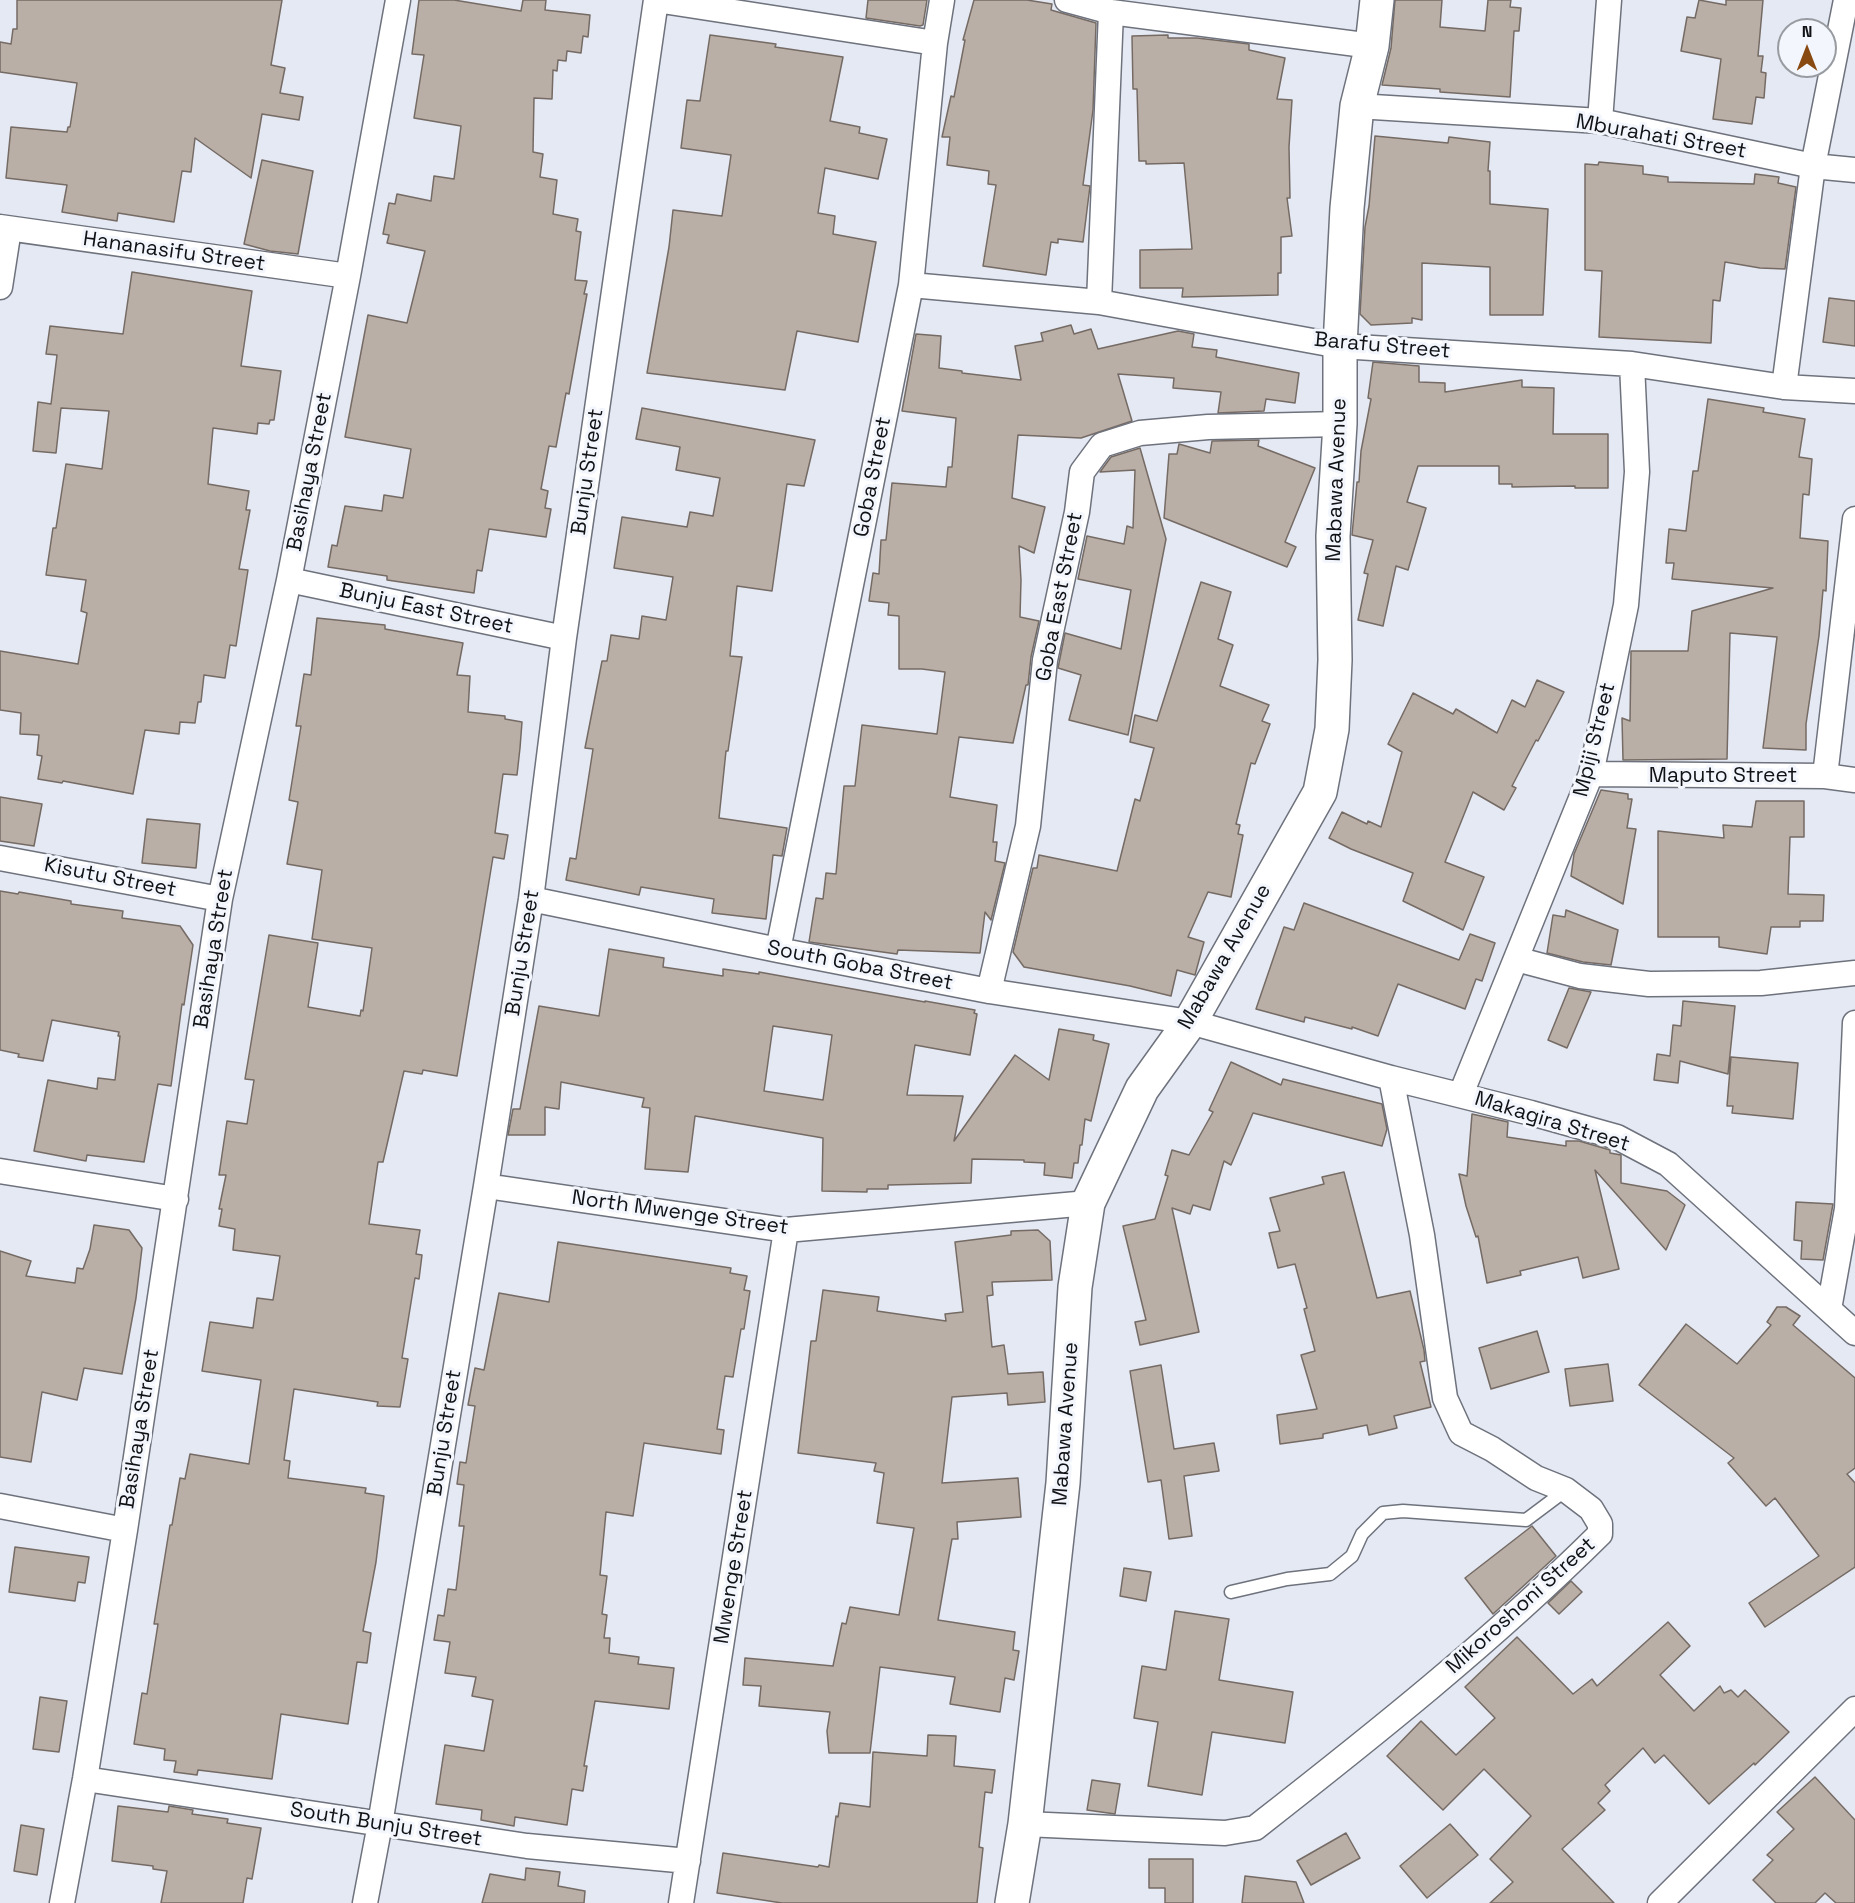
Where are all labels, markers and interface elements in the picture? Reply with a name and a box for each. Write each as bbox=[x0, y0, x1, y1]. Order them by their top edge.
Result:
north arrow bbox=[1777, 18, 1837, 78]
text: N bbox=[1802, 21, 1812, 42]
street label: Mburahati Street bbox=[1574, 110, 1748, 164]
street label: Hananasifu Street bbox=[81, 227, 267, 277]
street label: Barafu Street bbox=[1313, 327, 1451, 365]
street label: Basihaya Street bbox=[282, 390, 338, 554]
street label: Mabawa Avenue bbox=[1322, 398, 1352, 562]
street label: Bunju Street bbox=[567, 407, 609, 537]
street label: Goba Street bbox=[849, 415, 897, 539]
street label: Goba East Street bbox=[1031, 510, 1089, 684]
street label: Bunju East Street bbox=[337, 578, 515, 640]
street label: Mpiji Street bbox=[1569, 680, 1621, 800]
street label: Maputo Street bbox=[1649, 763, 1797, 789]
street label: Kisutu Street bbox=[42, 853, 178, 903]
street label: Basihaya Street bbox=[189, 867, 239, 1031]
street label: Mabawa Avenue bbox=[1173, 880, 1277, 1034]
street label: Bunju Street bbox=[501, 888, 545, 1018]
street label: South Goba Street bbox=[765, 936, 955, 996]
street label: Makagira Street bbox=[1471, 1086, 1633, 1158]
street label: North Mwenge Street bbox=[570, 1185, 790, 1241]
street label: Mabawa Avenue bbox=[1048, 1341, 1084, 1507]
street label: Basihaya Street bbox=[115, 1347, 165, 1511]
street label: Bunju Street bbox=[423, 1368, 467, 1498]
street label: Mwenge Street bbox=[709, 1488, 759, 1646]
street label: Mikoroshoni Street bbox=[1441, 1532, 1601, 1680]
street label: South Bunju Street bbox=[288, 1797, 484, 1853]

